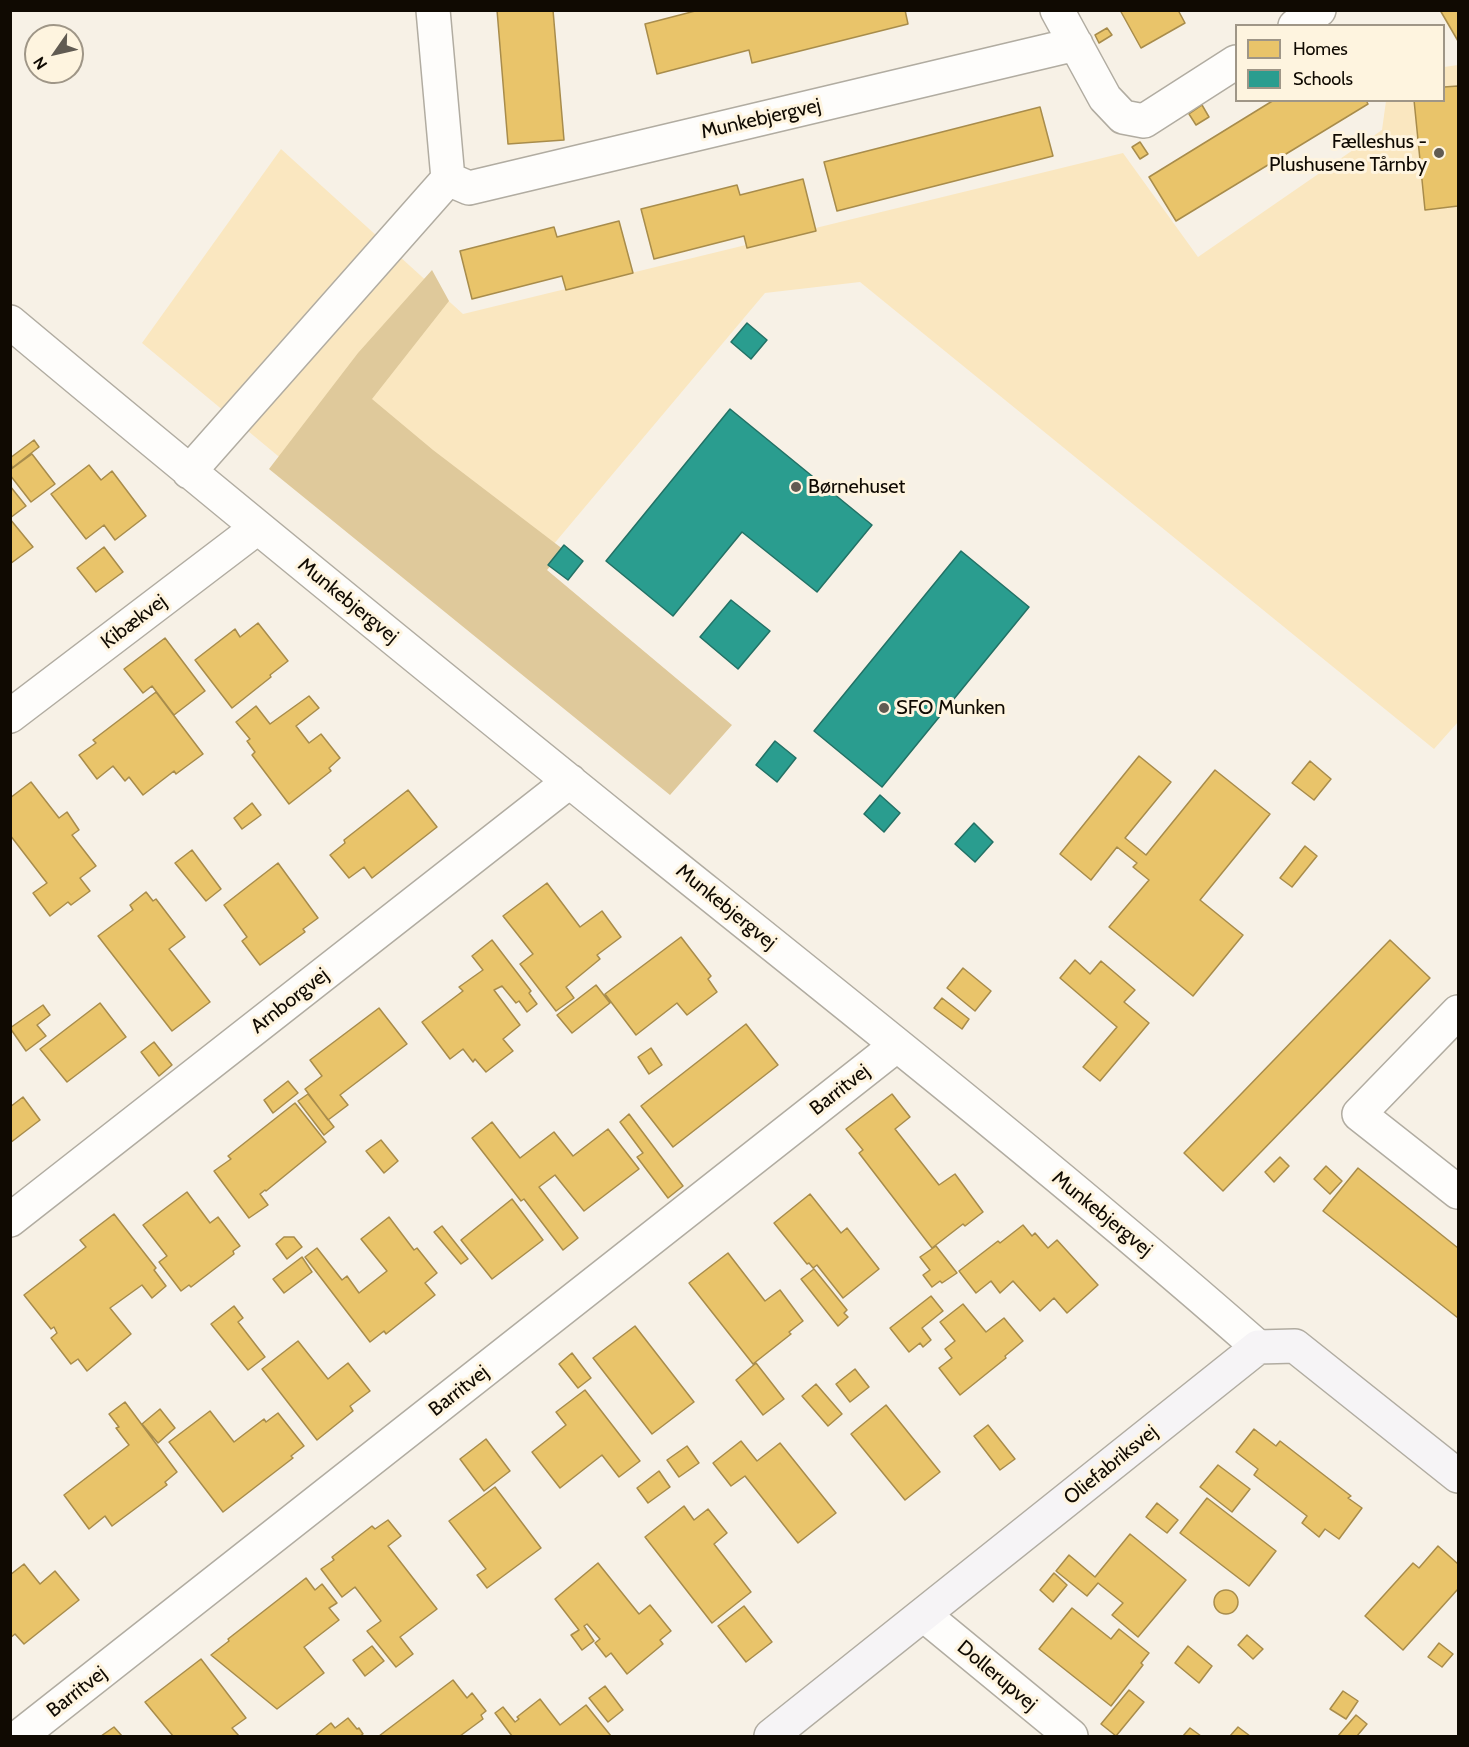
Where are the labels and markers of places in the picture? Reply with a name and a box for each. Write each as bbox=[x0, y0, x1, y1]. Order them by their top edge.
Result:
place label: Fælleshus - Plushusene Tårnby bbox=[1269, 130, 1427, 177]
marker: Fælleshus - Plushusene Tårnby bbox=[1432, 146, 1446, 160]
place label: Børnehuset bbox=[808, 475, 905, 499]
marker: Børnehuset bbox=[789, 480, 803, 494]
place label: SFO Munken bbox=[896, 696, 1005, 720]
marker: SFO Munken bbox=[877, 701, 891, 715]

